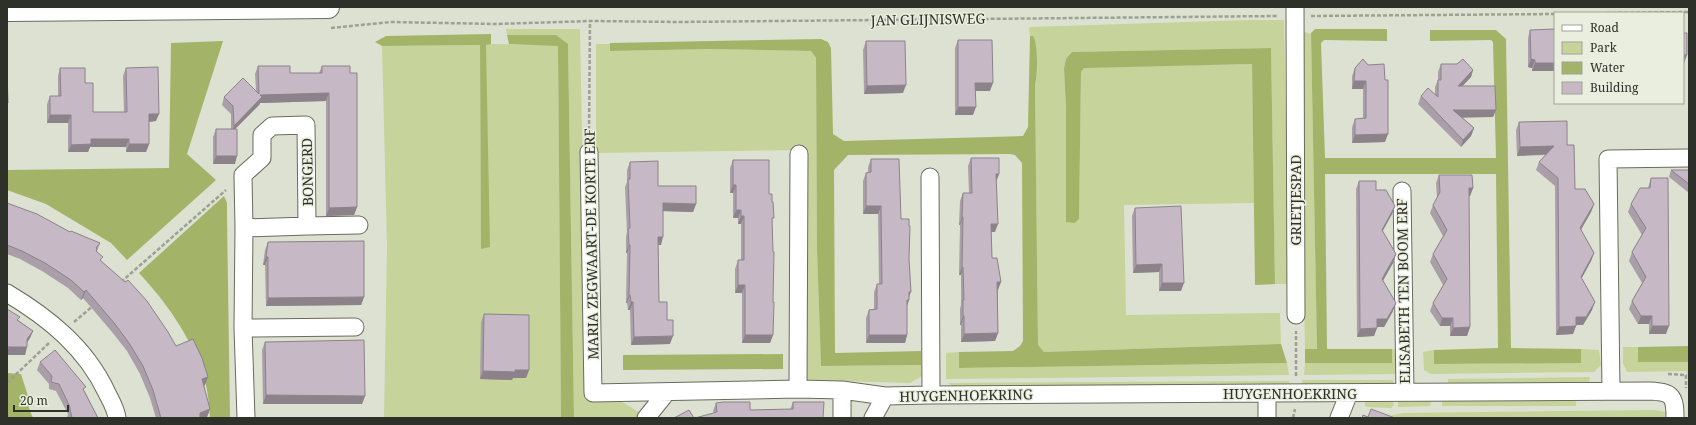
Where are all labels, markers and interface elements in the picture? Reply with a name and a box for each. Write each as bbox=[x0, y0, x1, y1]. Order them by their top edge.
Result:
street label: JAN GLIJNISWEG bbox=[870, 9, 985, 30]
legend bbox=[1554, 12, 1684, 104]
text: Road bbox=[1590, 19, 1620, 36]
text: Park bbox=[1590, 39, 1618, 56]
text: Water bbox=[1590, 59, 1625, 76]
text: Building bbox=[1590, 79, 1639, 96]
street label: MARIA ZEGWAART-DE KORTE ERF bbox=[579, 128, 603, 360]
street label: BONGERD bbox=[297, 138, 317, 206]
street label: GRIETJESPAD bbox=[1286, 155, 1305, 245]
street label: ELISABETH TEN BOOM ERF bbox=[1392, 198, 1414, 384]
street label: HUYGENHOEKRING bbox=[899, 384, 1033, 406]
street label: HUYGENHOEKRING bbox=[1223, 384, 1357, 403]
scale bar bbox=[14, 387, 68, 413]
text: 20 m bbox=[20, 392, 48, 409]

